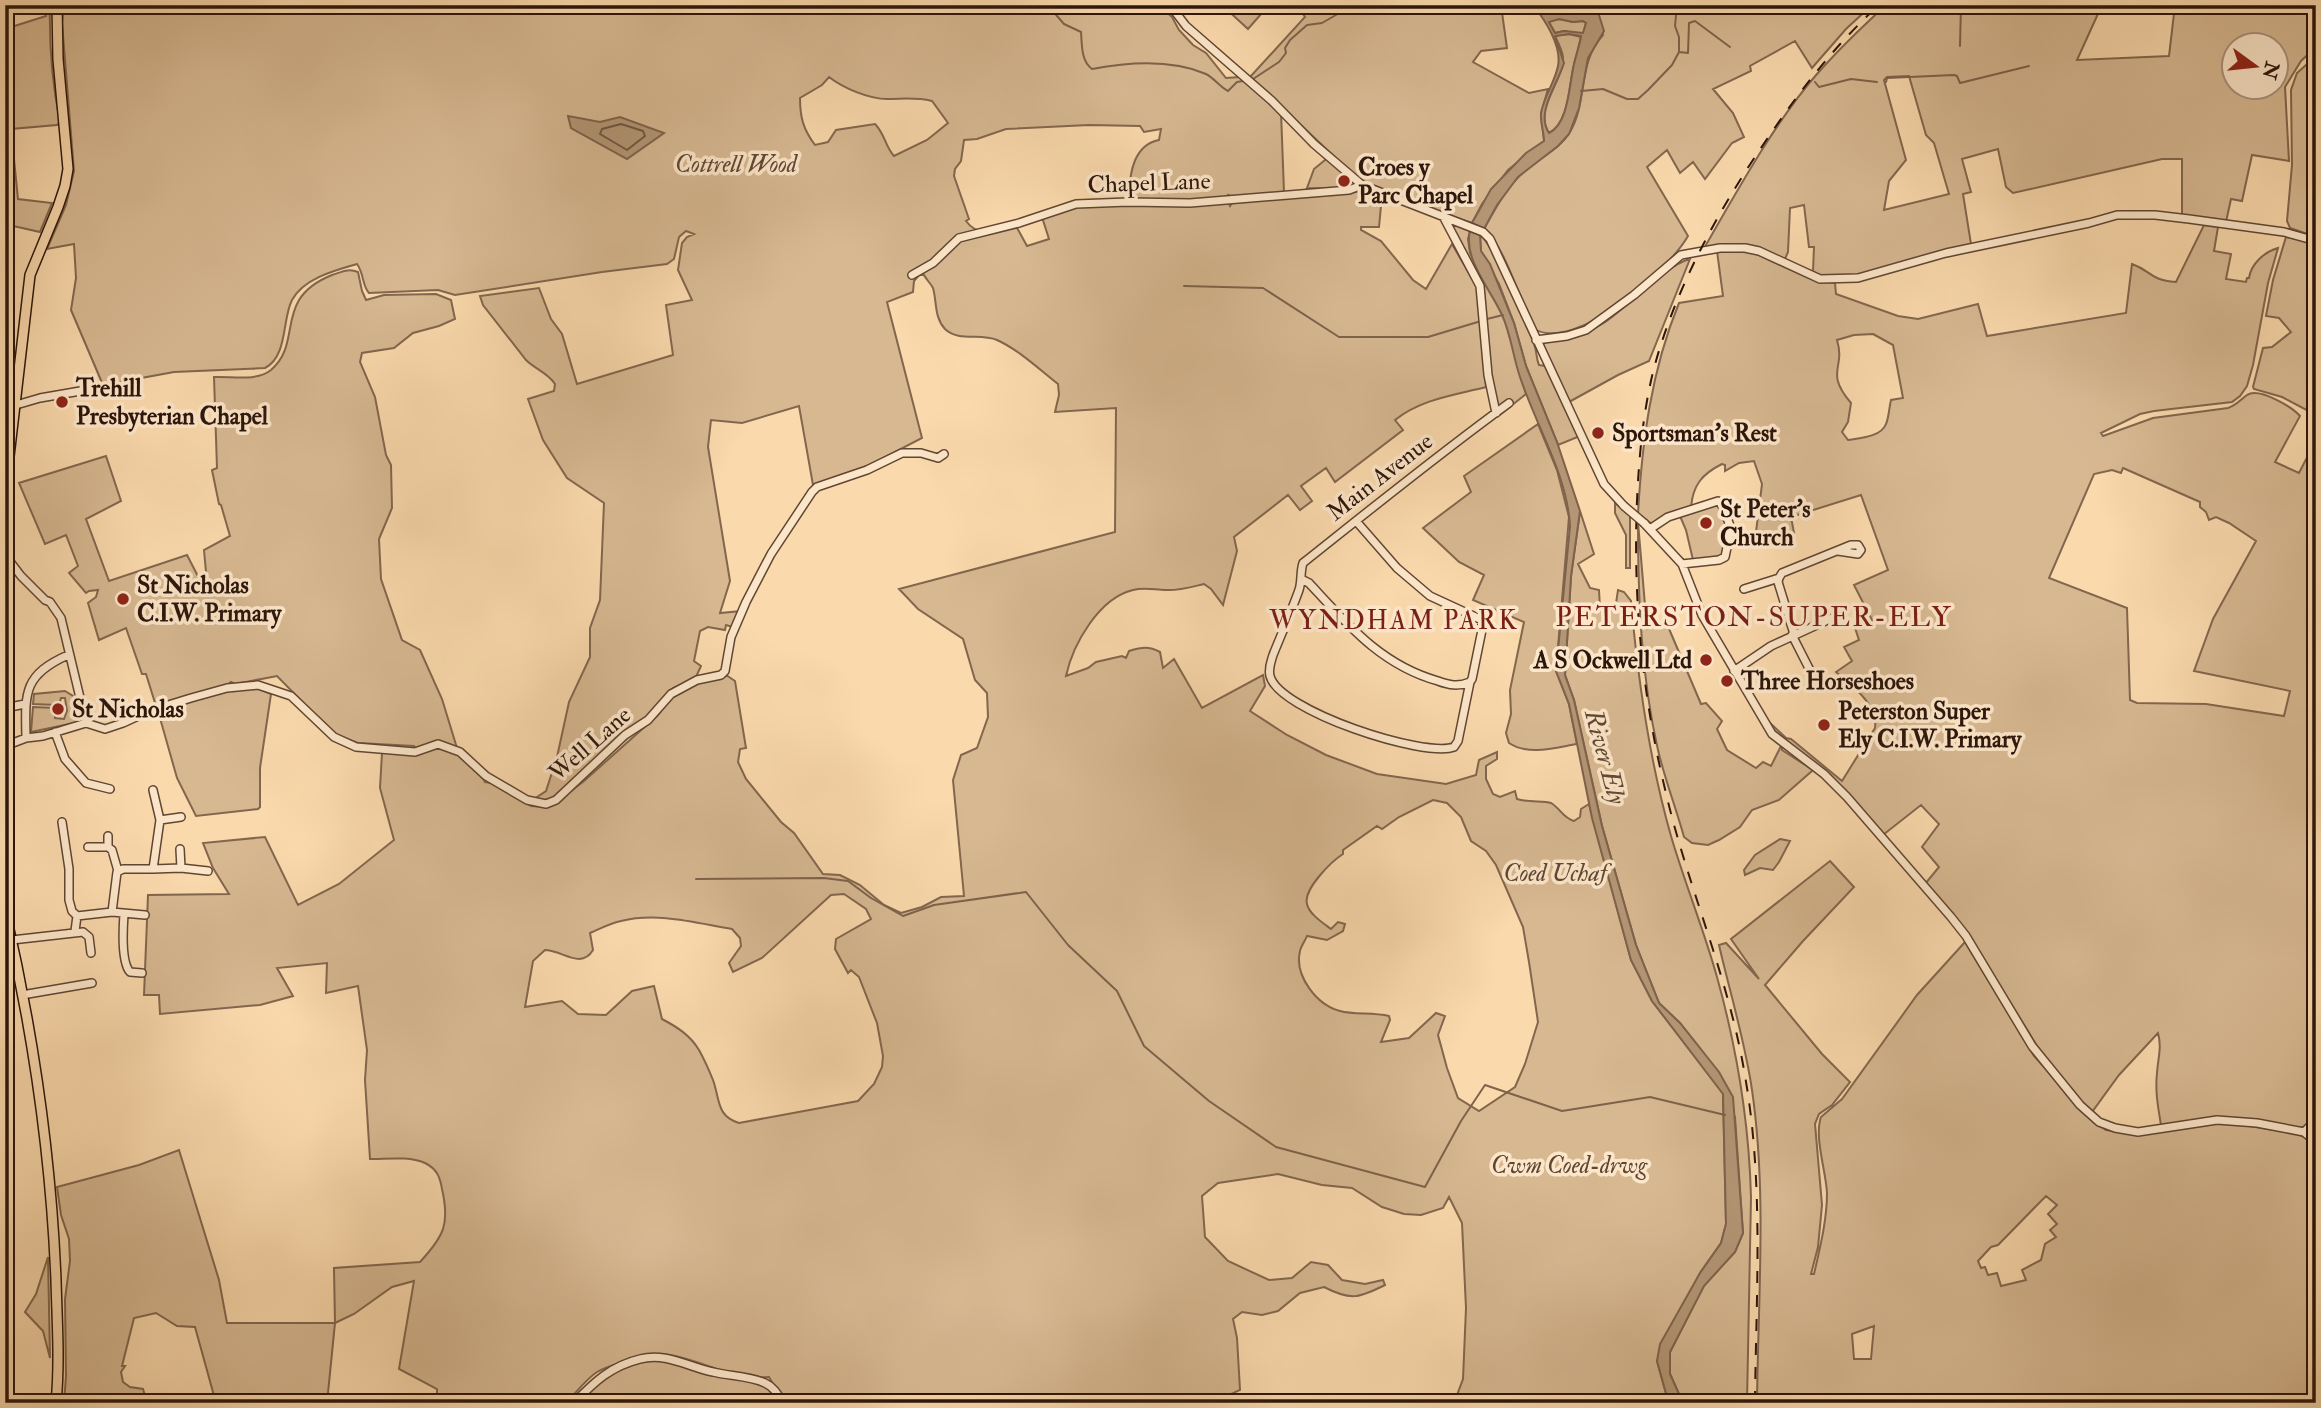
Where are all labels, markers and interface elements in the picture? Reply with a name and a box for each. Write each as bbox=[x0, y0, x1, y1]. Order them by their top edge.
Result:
north arrow bbox=[2220, 32, 2290, 102]
text: N bbox=[2256, 58, 2285, 82]
park label: Cottrell Wood bbox=[675, 149, 799, 180]
place label: Croes y Parc Chapel bbox=[1358, 152, 1474, 211]
street label: Chapel Lane bbox=[1087, 165, 1211, 201]
marker: Croes y Parc Chapel bbox=[1336, 173, 1352, 189]
place label: Trehill Presbyterian Chapel bbox=[75, 373, 269, 432]
marker: Trehill Presbyterian Chapel bbox=[54, 394, 70, 410]
place label: Sportsman's Rest bbox=[1612, 418, 1777, 449]
marker: Sportsman's Rest bbox=[1590, 425, 1606, 441]
street label: Main Avenue bbox=[1321, 426, 1439, 528]
place label: St Peter's Church bbox=[1720, 494, 1810, 553]
marker: St Peter's Church bbox=[1698, 515, 1714, 531]
place label: St Nicholas C.I.W. Primary bbox=[137, 570, 283, 629]
marker: St Nicholas C.I.W. Primary bbox=[115, 591, 131, 607]
district label: PETERSTON-SUPER-ELY bbox=[1555, 600, 1953, 635]
district label: WYNDHAM PARK bbox=[1268, 605, 1519, 637]
place label: A S Ockwell Ltd bbox=[1533, 645, 1692, 676]
marker: A S Ockwell Ltd bbox=[1698, 652, 1714, 668]
place label: Three Horseshoes bbox=[1740, 666, 1914, 697]
marker: Three Horseshoes bbox=[1719, 673, 1735, 689]
place label: St Nicholas bbox=[72, 694, 184, 725]
place label: Peterston Super Ely C.I.W. Primary bbox=[1838, 696, 2023, 755]
street label: Well Lane bbox=[542, 700, 638, 789]
marker: St Nicholas bbox=[50, 701, 66, 717]
water label: River Ely bbox=[1577, 705, 1633, 808]
marker: Peterston Super Ely C.I.W. Primary bbox=[1816, 717, 1832, 733]
park label: Coed Uchaf bbox=[1504, 858, 1613, 889]
park label: Cwm Coed-drwg bbox=[1491, 1150, 1648, 1181]

